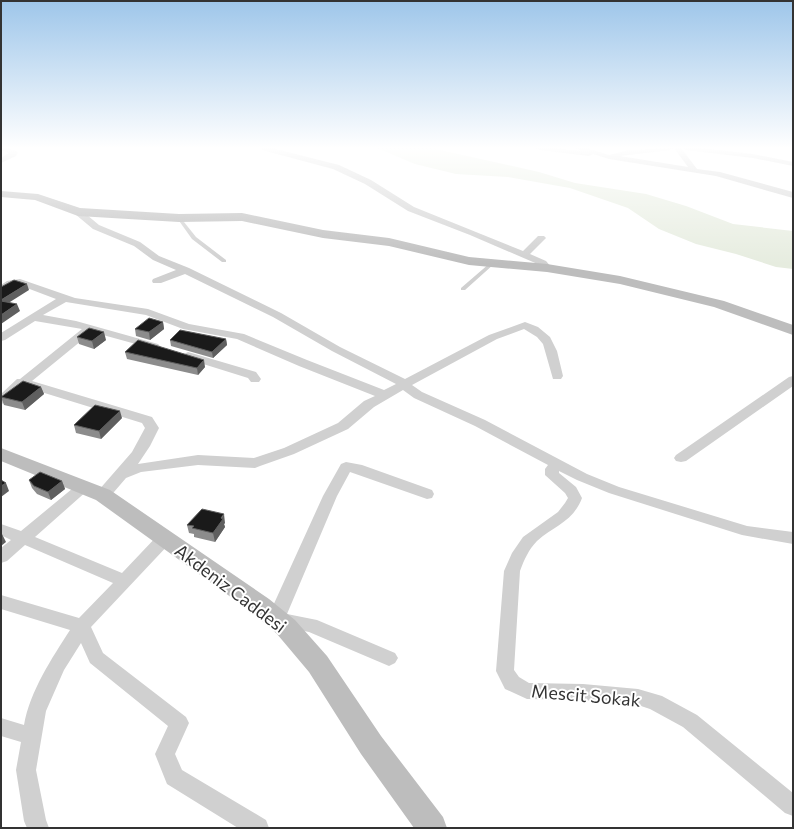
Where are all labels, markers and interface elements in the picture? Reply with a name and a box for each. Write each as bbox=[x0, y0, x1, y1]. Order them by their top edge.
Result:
street label: Akdeniz Caddesi bbox=[171, 539, 291, 637]
street label: Mescit Sokak bbox=[531, 679, 642, 711]

